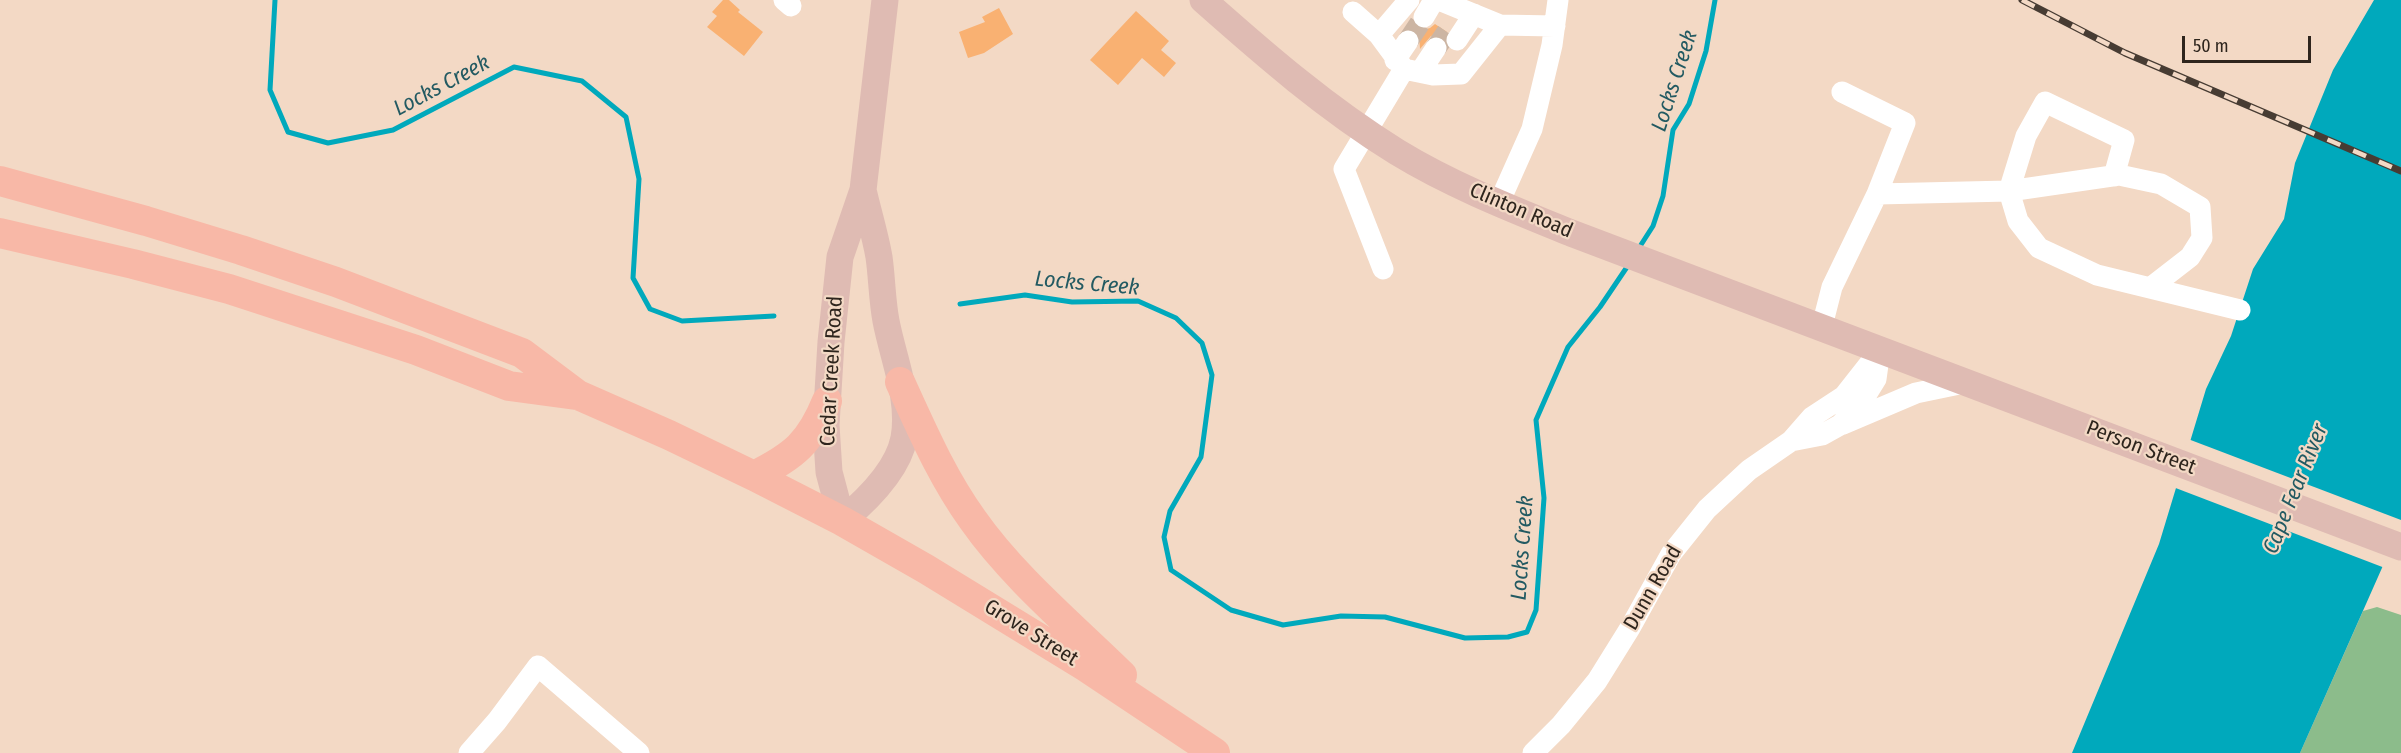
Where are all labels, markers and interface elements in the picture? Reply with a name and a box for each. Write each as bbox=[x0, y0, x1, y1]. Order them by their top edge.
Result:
scale bar bbox=[2185, 24, 2314, 62]
water label: Locks Creek bbox=[1646, 27, 1704, 135]
text: 50 m bbox=[2193, 35, 2229, 57]
water label: Locks Creek bbox=[390, 50, 494, 122]
street label: Clinton Road bbox=[1466, 178, 1576, 244]
water label: Locks Creek bbox=[1034, 266, 1140, 302]
street label: Cedar Creek Road bbox=[815, 295, 849, 447]
street label: Person Street bbox=[2083, 416, 2199, 480]
water label: Cape Fear River bbox=[2258, 420, 2334, 558]
water label: Locks Creek bbox=[1506, 495, 1540, 601]
street label: Dunn Road bbox=[1619, 541, 1687, 635]
street label: Grove Street bbox=[979, 594, 1083, 672]

